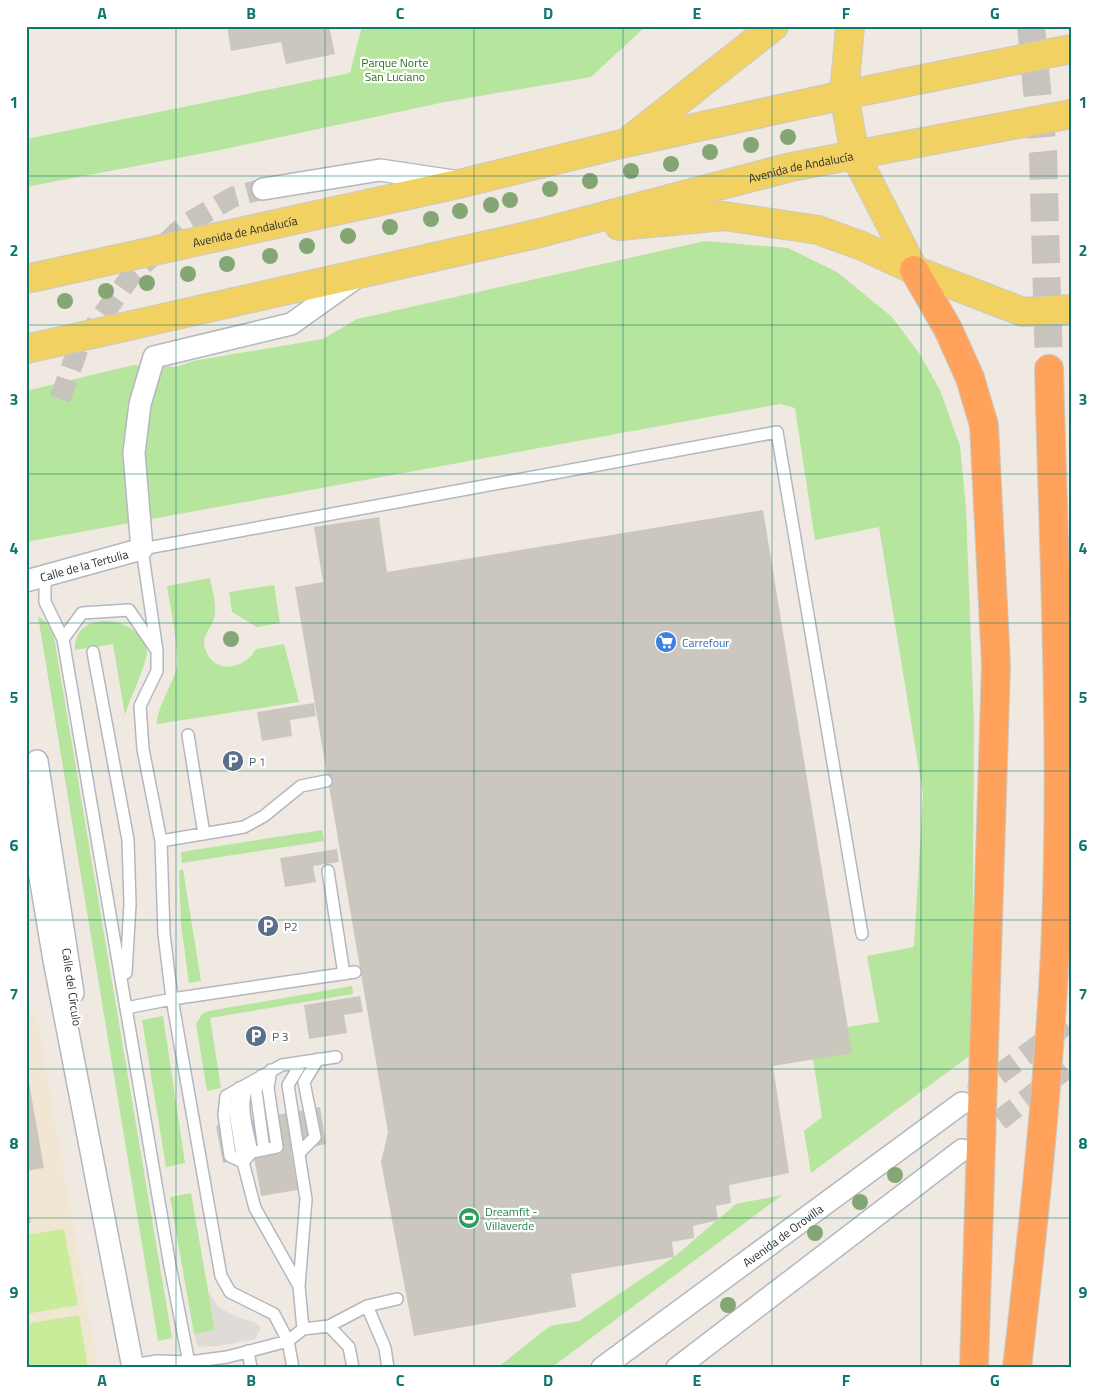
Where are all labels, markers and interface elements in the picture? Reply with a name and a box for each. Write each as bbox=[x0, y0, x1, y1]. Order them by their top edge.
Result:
text: A bbox=[97, 1, 107, 25]
text: B bbox=[246, 1, 256, 25]
text: C bbox=[396, 1, 405, 25]
text: D bbox=[543, 1, 553, 25]
text: E bbox=[693, 1, 702, 25]
text: F bbox=[842, 1, 851, 25]
text: G bbox=[990, 1, 1000, 25]
park label: Parque Norte San Luciano bbox=[361, 53, 429, 86]
text: 1 bbox=[10, 90, 18, 114]
text: 1 bbox=[1079, 90, 1087, 114]
street label: Avenida de Andalucía bbox=[746, 146, 855, 187]
street label: Avenida de Andalucía bbox=[191, 210, 299, 252]
text: 2 bbox=[10, 238, 18, 262]
text: 2 bbox=[1079, 238, 1087, 262]
text: 3 bbox=[10, 387, 18, 411]
text: 3 bbox=[1079, 387, 1087, 411]
text: 4 bbox=[10, 536, 19, 560]
text: 4 bbox=[1079, 536, 1088, 560]
street label: Calle de la Tertulia bbox=[38, 544, 130, 586]
supermarket icon: Carrefour bbox=[654, 630, 678, 654]
place label: Carrefour bbox=[682, 633, 730, 652]
text: 5 bbox=[10, 685, 19, 709]
text: 5 bbox=[1079, 685, 1088, 709]
parking icon: P 1 bbox=[221, 749, 245, 773]
place label: P 1 bbox=[249, 752, 265, 771]
text: 6 bbox=[10, 833, 19, 857]
text: 6 bbox=[1079, 833, 1088, 857]
parking icon: P2 bbox=[256, 914, 280, 938]
place label: P2 bbox=[284, 917, 298, 936]
street label: Calle del Círculo bbox=[57, 947, 87, 1027]
text: 7 bbox=[10, 982, 18, 1006]
text: 7 bbox=[1079, 982, 1087, 1006]
parking icon: P 3 bbox=[244, 1024, 268, 1048]
place label: P 3 bbox=[272, 1027, 288, 1046]
text: 8 bbox=[10, 1131, 19, 1155]
text: 8 bbox=[1079, 1131, 1088, 1155]
street label: Avenida de Orovilla bbox=[738, 1199, 827, 1271]
place label: Dreamfit - Villaverde bbox=[485, 1202, 538, 1235]
sports icon: Dreamfit - Villaverde bbox=[457, 1206, 481, 1230]
text: 9 bbox=[10, 1280, 19, 1304]
text: 9 bbox=[1079, 1280, 1088, 1304]
text: A bbox=[97, 1368, 107, 1392]
text: B bbox=[246, 1368, 256, 1392]
text: C bbox=[396, 1368, 405, 1392]
text: D bbox=[543, 1368, 553, 1392]
text: E bbox=[693, 1368, 702, 1392]
text: F bbox=[842, 1368, 851, 1392]
text: G bbox=[990, 1368, 1000, 1392]

